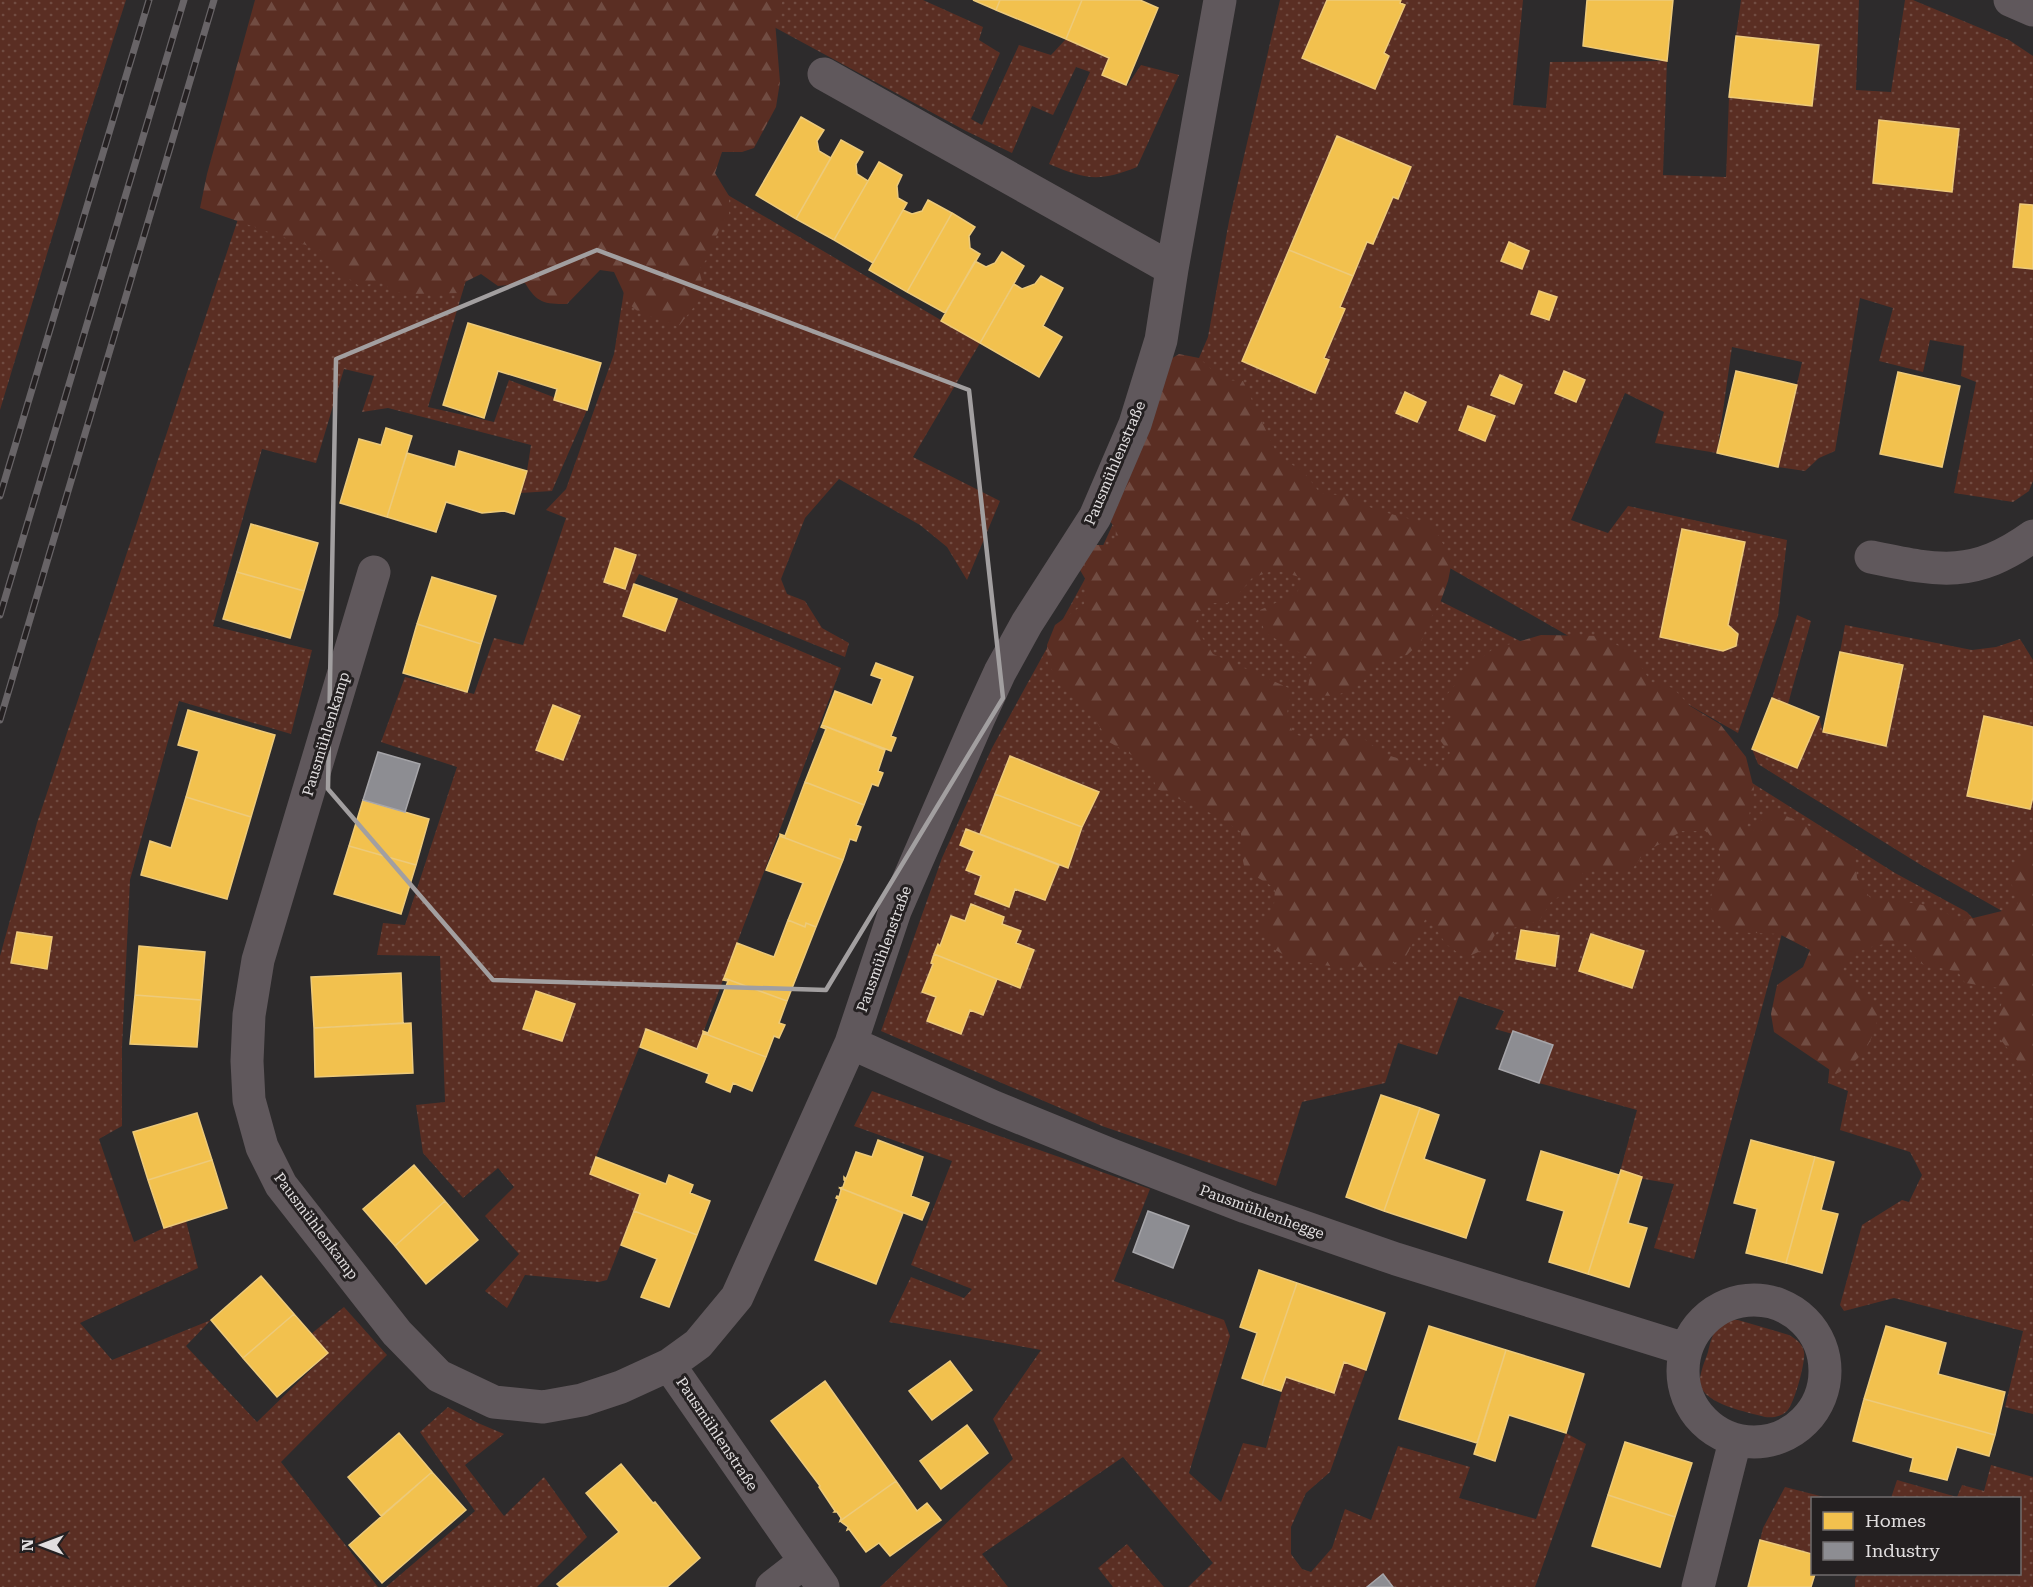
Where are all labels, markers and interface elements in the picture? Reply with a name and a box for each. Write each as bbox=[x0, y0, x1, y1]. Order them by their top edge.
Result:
street label: Pausmühlenstraße bbox=[1081, 398, 1149, 528]
street label: Pausmühlenkamp bbox=[299, 669, 354, 798]
street label: Pausmühlenstraße bbox=[853, 883, 915, 1015]
street label: Pausmühlenkamp bbox=[270, 1169, 362, 1283]
street label: Pausmühlenhegge bbox=[1197, 1181, 1327, 1243]
street label: Pausmühlenstraße bbox=[672, 1374, 762, 1494]
legend bbox=[1811, 1497, 2021, 1575]
text: Homes bbox=[1865, 1510, 1926, 1531]
north arrow bbox=[12, 1515, 72, 1575]
text: N bbox=[18, 1539, 37, 1551]
text: Industry bbox=[1865, 1540, 1940, 1561]

